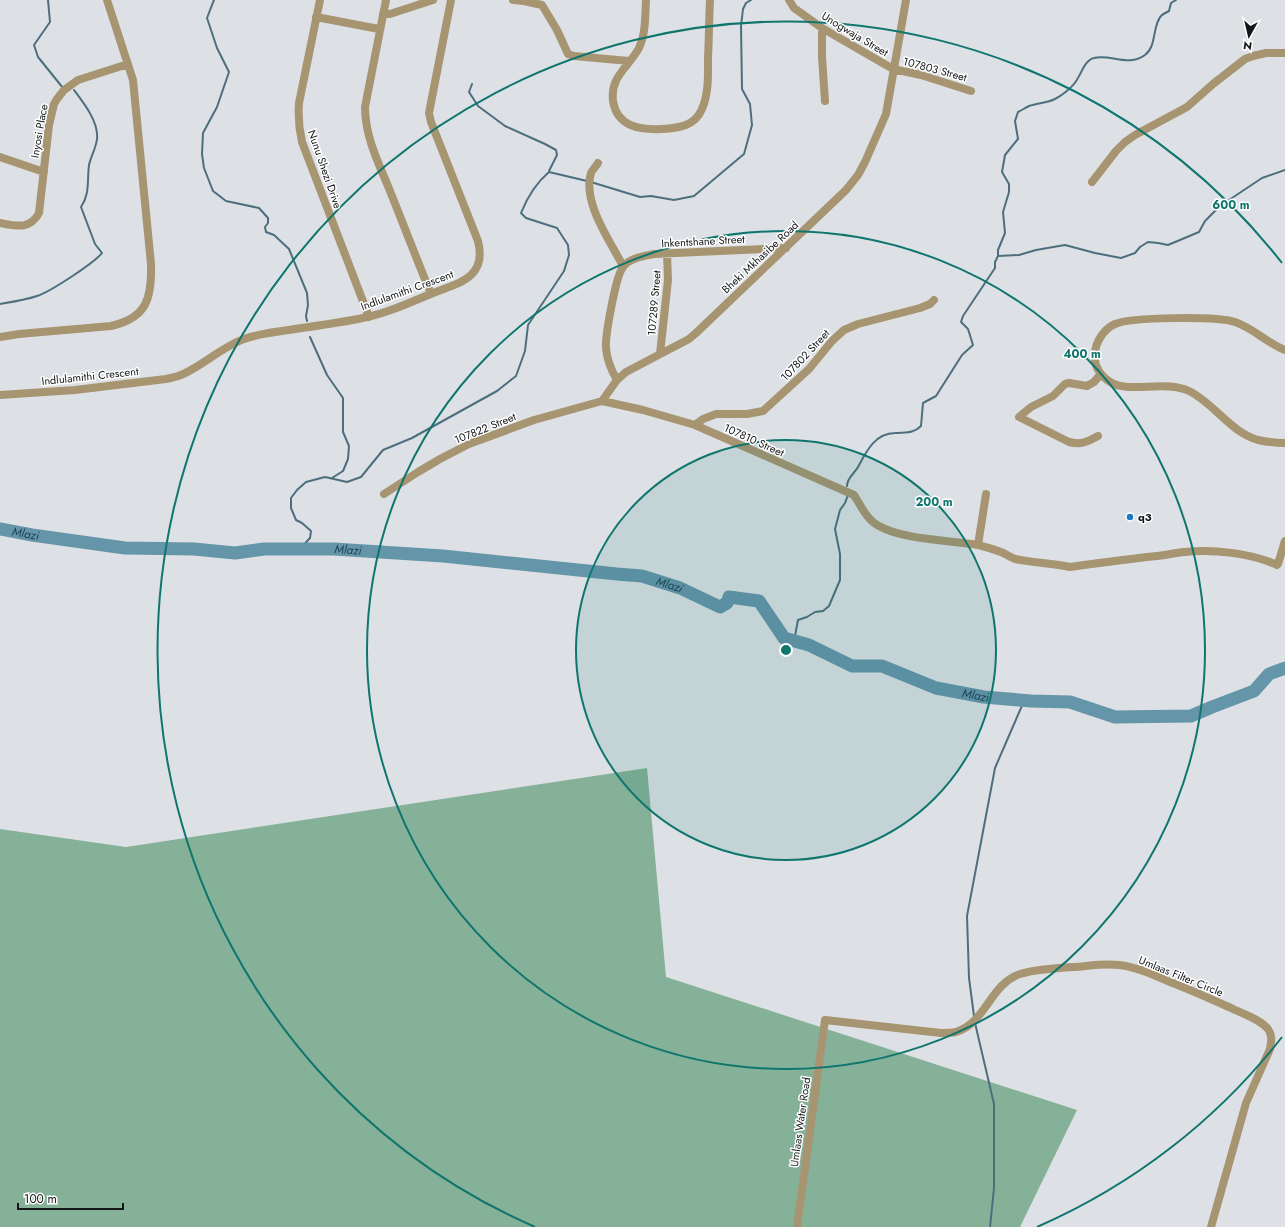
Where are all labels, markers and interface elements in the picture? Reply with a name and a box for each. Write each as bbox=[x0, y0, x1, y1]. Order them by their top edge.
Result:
street label: Unogwaja Street bbox=[819, 8, 892, 60]
north arrow bbox=[1229, 16, 1269, 56]
text: N bbox=[1242, 37, 1253, 54]
street label: 107803 Street bbox=[901, 53, 969, 85]
street label: Inyosi Place bbox=[26, 102, 52, 159]
street label: Nunu Shezi Drive bbox=[304, 128, 346, 211]
text: 600 m bbox=[1212, 196, 1250, 214]
street label: Bheki Mkhasibe Road bbox=[718, 217, 802, 297]
street label: Inkentshane Street bbox=[661, 231, 746, 251]
street label: Indlulamithi Crescent bbox=[358, 266, 456, 314]
street label: 107289 Street bbox=[643, 269, 665, 336]
street label: 107802 Street bbox=[777, 325, 834, 384]
text: 400 m bbox=[1063, 345, 1101, 363]
street label: Indlulamithi Crescent bbox=[41, 363, 140, 389]
street label: 107822 Street bbox=[452, 408, 519, 448]
street label: 107810 Street bbox=[721, 420, 787, 461]
text: 200 m bbox=[915, 493, 953, 511]
place label: q3 bbox=[1138, 509, 1152, 525]
marker: q3 bbox=[1125, 512, 1135, 522]
water label: Mlazi bbox=[11, 522, 41, 545]
water label: Mlazi bbox=[334, 540, 363, 560]
water label: Mlazi bbox=[654, 572, 687, 598]
centre of rings bbox=[779, 643, 793, 657]
water label: Mlazi bbox=[961, 684, 991, 706]
street label: Umlaas Filter Circle bbox=[1136, 952, 1226, 1000]
street label: Umlaas Water Road bbox=[786, 1076, 814, 1168]
scale bar bbox=[18, 1185, 123, 1211]
text: 100 m bbox=[24, 1190, 57, 1208]

